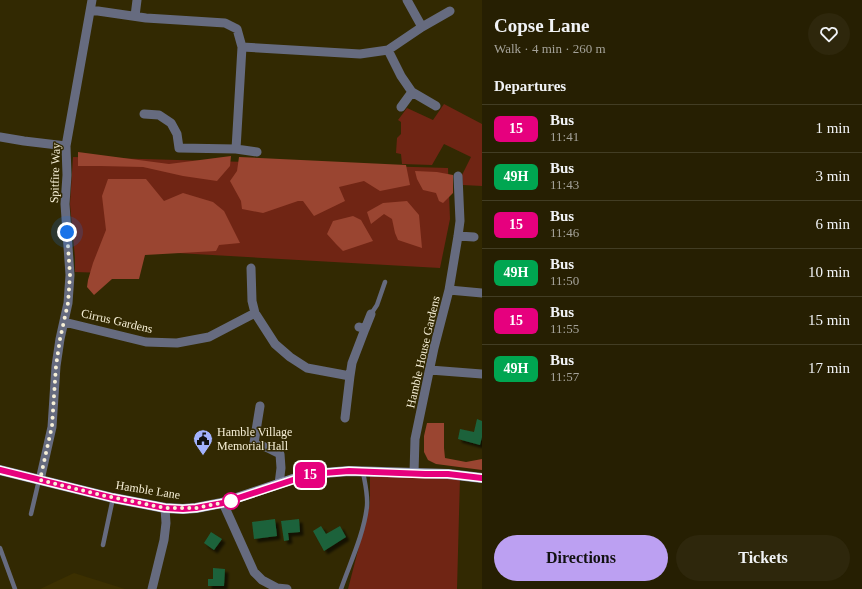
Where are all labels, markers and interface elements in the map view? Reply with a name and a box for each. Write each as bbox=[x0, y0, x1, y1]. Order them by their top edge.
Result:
button: heart bbox=[808, 13, 850, 55]
text: Copse Lane bbox=[494, 15, 590, 36]
text: Walk · 4 min · 260 m bbox=[494, 41, 606, 56]
text: Departures bbox=[494, 78, 566, 94]
text: Bus bbox=[550, 112, 574, 128]
text: 1 min bbox=[815, 120, 850, 136]
text: 15 bbox=[509, 121, 523, 136]
text: 11:41 bbox=[550, 129, 579, 144]
street label: Spitfire Way bbox=[47, 143, 63, 203]
text: Bus bbox=[550, 160, 574, 176]
text: 3 min bbox=[815, 168, 850, 184]
text: 49H bbox=[504, 169, 528, 184]
text: 11:43 bbox=[550, 177, 579, 192]
text: Bus bbox=[550, 208, 574, 224]
text: 6 min bbox=[815, 216, 850, 232]
text: 15 bbox=[509, 217, 523, 232]
your location bbox=[57, 222, 77, 242]
text: 11:46 bbox=[550, 225, 579, 240]
text: Bus bbox=[550, 256, 574, 272]
text: 10 min bbox=[808, 264, 850, 280]
text: 49H bbox=[504, 265, 528, 280]
text: 11:50 bbox=[550, 273, 579, 288]
street label: Hamble House Gardens bbox=[403, 294, 443, 409]
text: Bus bbox=[550, 304, 574, 320]
street label: Cirrus Gardens bbox=[80, 306, 154, 336]
text: 15 min bbox=[808, 312, 850, 328]
text: 15 bbox=[509, 313, 523, 328]
text: 11:55 bbox=[550, 321, 579, 336]
text: Bus bbox=[550, 352, 574, 368]
text: 17 min bbox=[808, 360, 850, 376]
text: 49H bbox=[504, 361, 528, 376]
text: 11:57 bbox=[550, 369, 579, 384]
place label: Hamble Village Memorial Hall bbox=[217, 425, 292, 453]
public building icon: Hamble Village Memorial Hall bbox=[192, 428, 214, 456]
line badge: 15 bbox=[292, 462, 328, 488]
text: 15 bbox=[303, 467, 317, 482]
street label: Hamble Lane bbox=[115, 478, 181, 502]
unlabelled marker bbox=[222, 492, 240, 510]
button: Directions bbox=[494, 535, 668, 581]
button: Tickets bbox=[676, 535, 850, 581]

